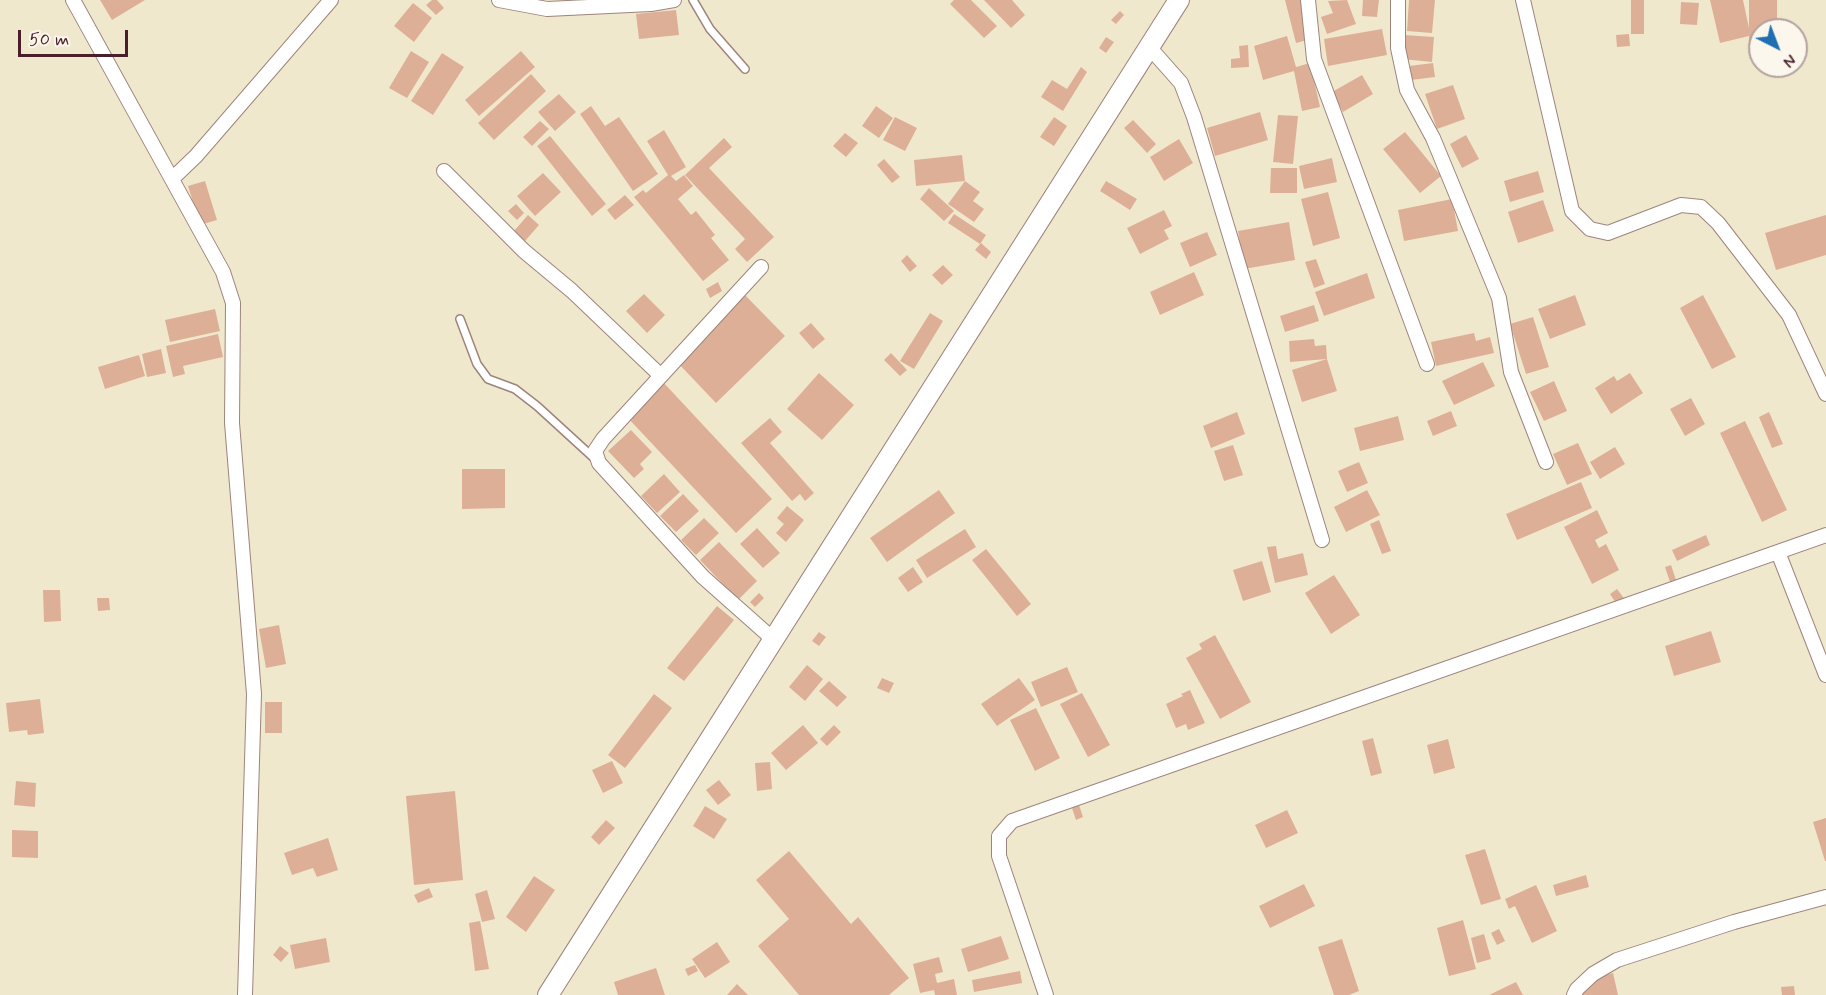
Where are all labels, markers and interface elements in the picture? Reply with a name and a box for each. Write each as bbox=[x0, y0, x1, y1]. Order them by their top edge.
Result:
scale bar bbox=[21, 18, 130, 56]
north arrow bbox=[1748, 18, 1808, 78]
text: 50 m bbox=[29, 28, 69, 52]
text: N bbox=[1778, 49, 1800, 72]

